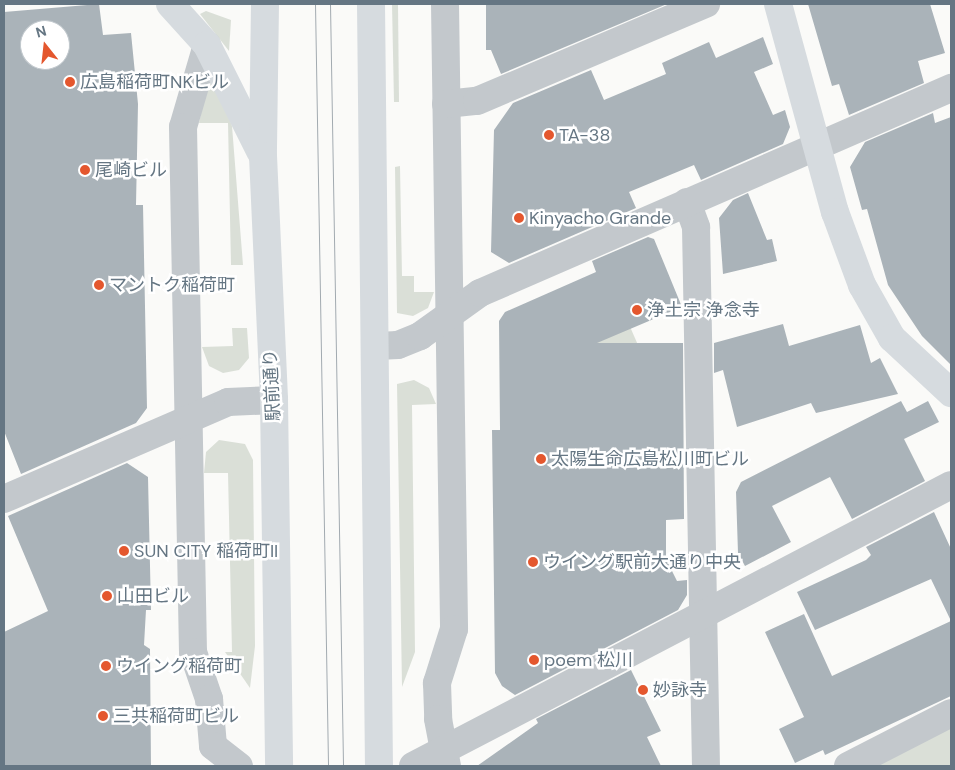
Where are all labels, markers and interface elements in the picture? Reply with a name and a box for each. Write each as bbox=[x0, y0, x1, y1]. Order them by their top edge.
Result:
north arrow bbox=[20, 20, 70, 70]
text: N bbox=[34, 21, 49, 42]
place label: 広島稲荷町NKビル bbox=[80, 71, 229, 93]
marker: 広島稲荷町NKビル bbox=[64, 76, 76, 88]
place label: TA-38 bbox=[559, 124, 610, 146]
marker: TA-38 bbox=[543, 129, 555, 141]
place label: 尾崎ビル bbox=[95, 159, 167, 181]
marker: 尾崎ビル bbox=[79, 164, 91, 176]
place label: Kinyacho Grande bbox=[529, 207, 671, 229]
marker: Kinyacho Grande bbox=[513, 212, 525, 224]
place label: マントク稲荷町 bbox=[109, 274, 235, 296]
marker: マントク稲荷町 bbox=[93, 279, 105, 291]
place label: 浄土宗 浄念寺 bbox=[647, 299, 760, 321]
marker: 浄土宗 浄念寺 bbox=[631, 304, 643, 316]
street label: 駅前通り bbox=[259, 348, 285, 422]
place label: 太陽生命広島松川町ビル bbox=[551, 448, 749, 470]
marker: 太陽生命広島松川町ビル bbox=[535, 453, 547, 465]
place label: SUN CITY 稲荷町II bbox=[134, 540, 278, 562]
marker: SUN CITY 稲荷町II bbox=[118, 545, 130, 557]
place label: ウイング駅前大通り中央 bbox=[543, 551, 741, 573]
marker: ウイング駅前大通り中央 bbox=[527, 556, 539, 568]
place label: 山田ビル bbox=[117, 585, 189, 607]
marker: 山田ビル bbox=[101, 590, 113, 602]
place label: poem 松川 bbox=[544, 649, 633, 671]
marker: poem 松川 bbox=[528, 654, 540, 666]
place label: ウイング稲荷町 bbox=[116, 655, 242, 677]
marker: ウイング稲荷町 bbox=[100, 660, 112, 672]
place label: 妙詠寺 bbox=[653, 679, 707, 701]
marker: 妙詠寺 bbox=[637, 684, 649, 696]
place label: 三共稲荷町ビル bbox=[113, 705, 239, 727]
marker: 三共稲荷町ビル bbox=[97, 710, 109, 722]

